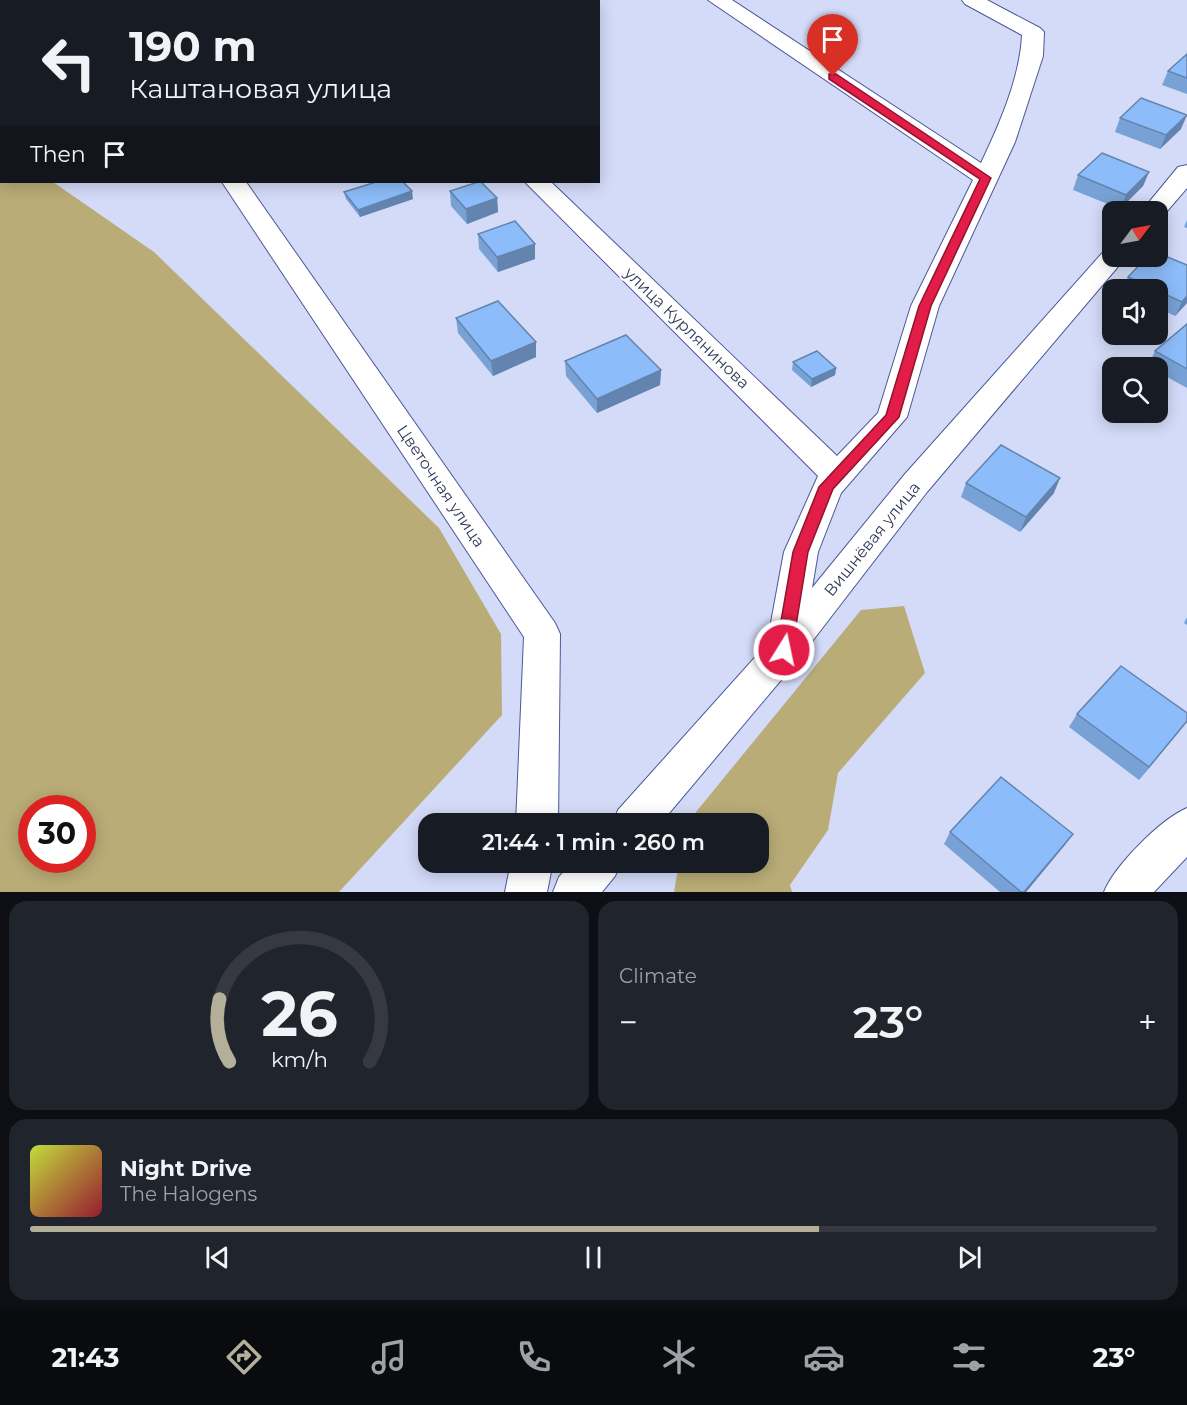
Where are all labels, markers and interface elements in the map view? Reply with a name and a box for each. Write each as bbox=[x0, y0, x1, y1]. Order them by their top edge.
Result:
pin bbox=[807, 14, 858, 76]
text: 190 m bbox=[129, 20, 257, 72]
icon: arrive bbox=[816, 23, 849, 56]
icon: left bbox=[30, 24, 108, 102]
text: Каштановая улица bbox=[129, 72, 392, 105]
icon: arrive bbox=[98, 138, 131, 171]
text: Then bbox=[30, 141, 86, 168]
north arrow bbox=[1102, 201, 1168, 267]
map controls bbox=[1102, 201, 1168, 423]
street label: улица Курлянинова bbox=[620, 263, 753, 393]
button: sound bbox=[1102, 279, 1168, 345]
button: search bbox=[1102, 357, 1168, 423]
street label: Цветочная улица bbox=[393, 421, 489, 551]
street label: Вишнёвая улица bbox=[820, 478, 924, 600]
position arrow bbox=[752, 618, 816, 682]
speed limit sign: 30 bbox=[18, 795, 96, 873]
text: 21:44 · 1 min · 260 m bbox=[482, 829, 705, 856]
text: Climate bbox=[619, 964, 697, 988]
text: 26 bbox=[261, 976, 337, 1052]
text: 23° bbox=[853, 994, 923, 1049]
text: − bbox=[619, 1002, 638, 1042]
text: + bbox=[1138, 1002, 1157, 1042]
text: km/h bbox=[270, 1047, 328, 1073]
text: Night Drive bbox=[120, 1155, 252, 1182]
text: The Halogens bbox=[120, 1182, 257, 1206]
icon: previous bbox=[201, 1241, 234, 1274]
icon: pause bbox=[577, 1241, 610, 1274]
icon: next bbox=[953, 1241, 986, 1274]
icon: directions bbox=[223, 1336, 265, 1378]
icon: music bbox=[368, 1336, 410, 1378]
icon: phone bbox=[513, 1336, 555, 1378]
icon: climate bbox=[658, 1336, 700, 1378]
icon: car bbox=[803, 1336, 845, 1378]
icon: filters bbox=[948, 1336, 990, 1378]
text: 21:43 bbox=[52, 1341, 120, 1374]
text: 23° bbox=[1093, 1341, 1135, 1374]

